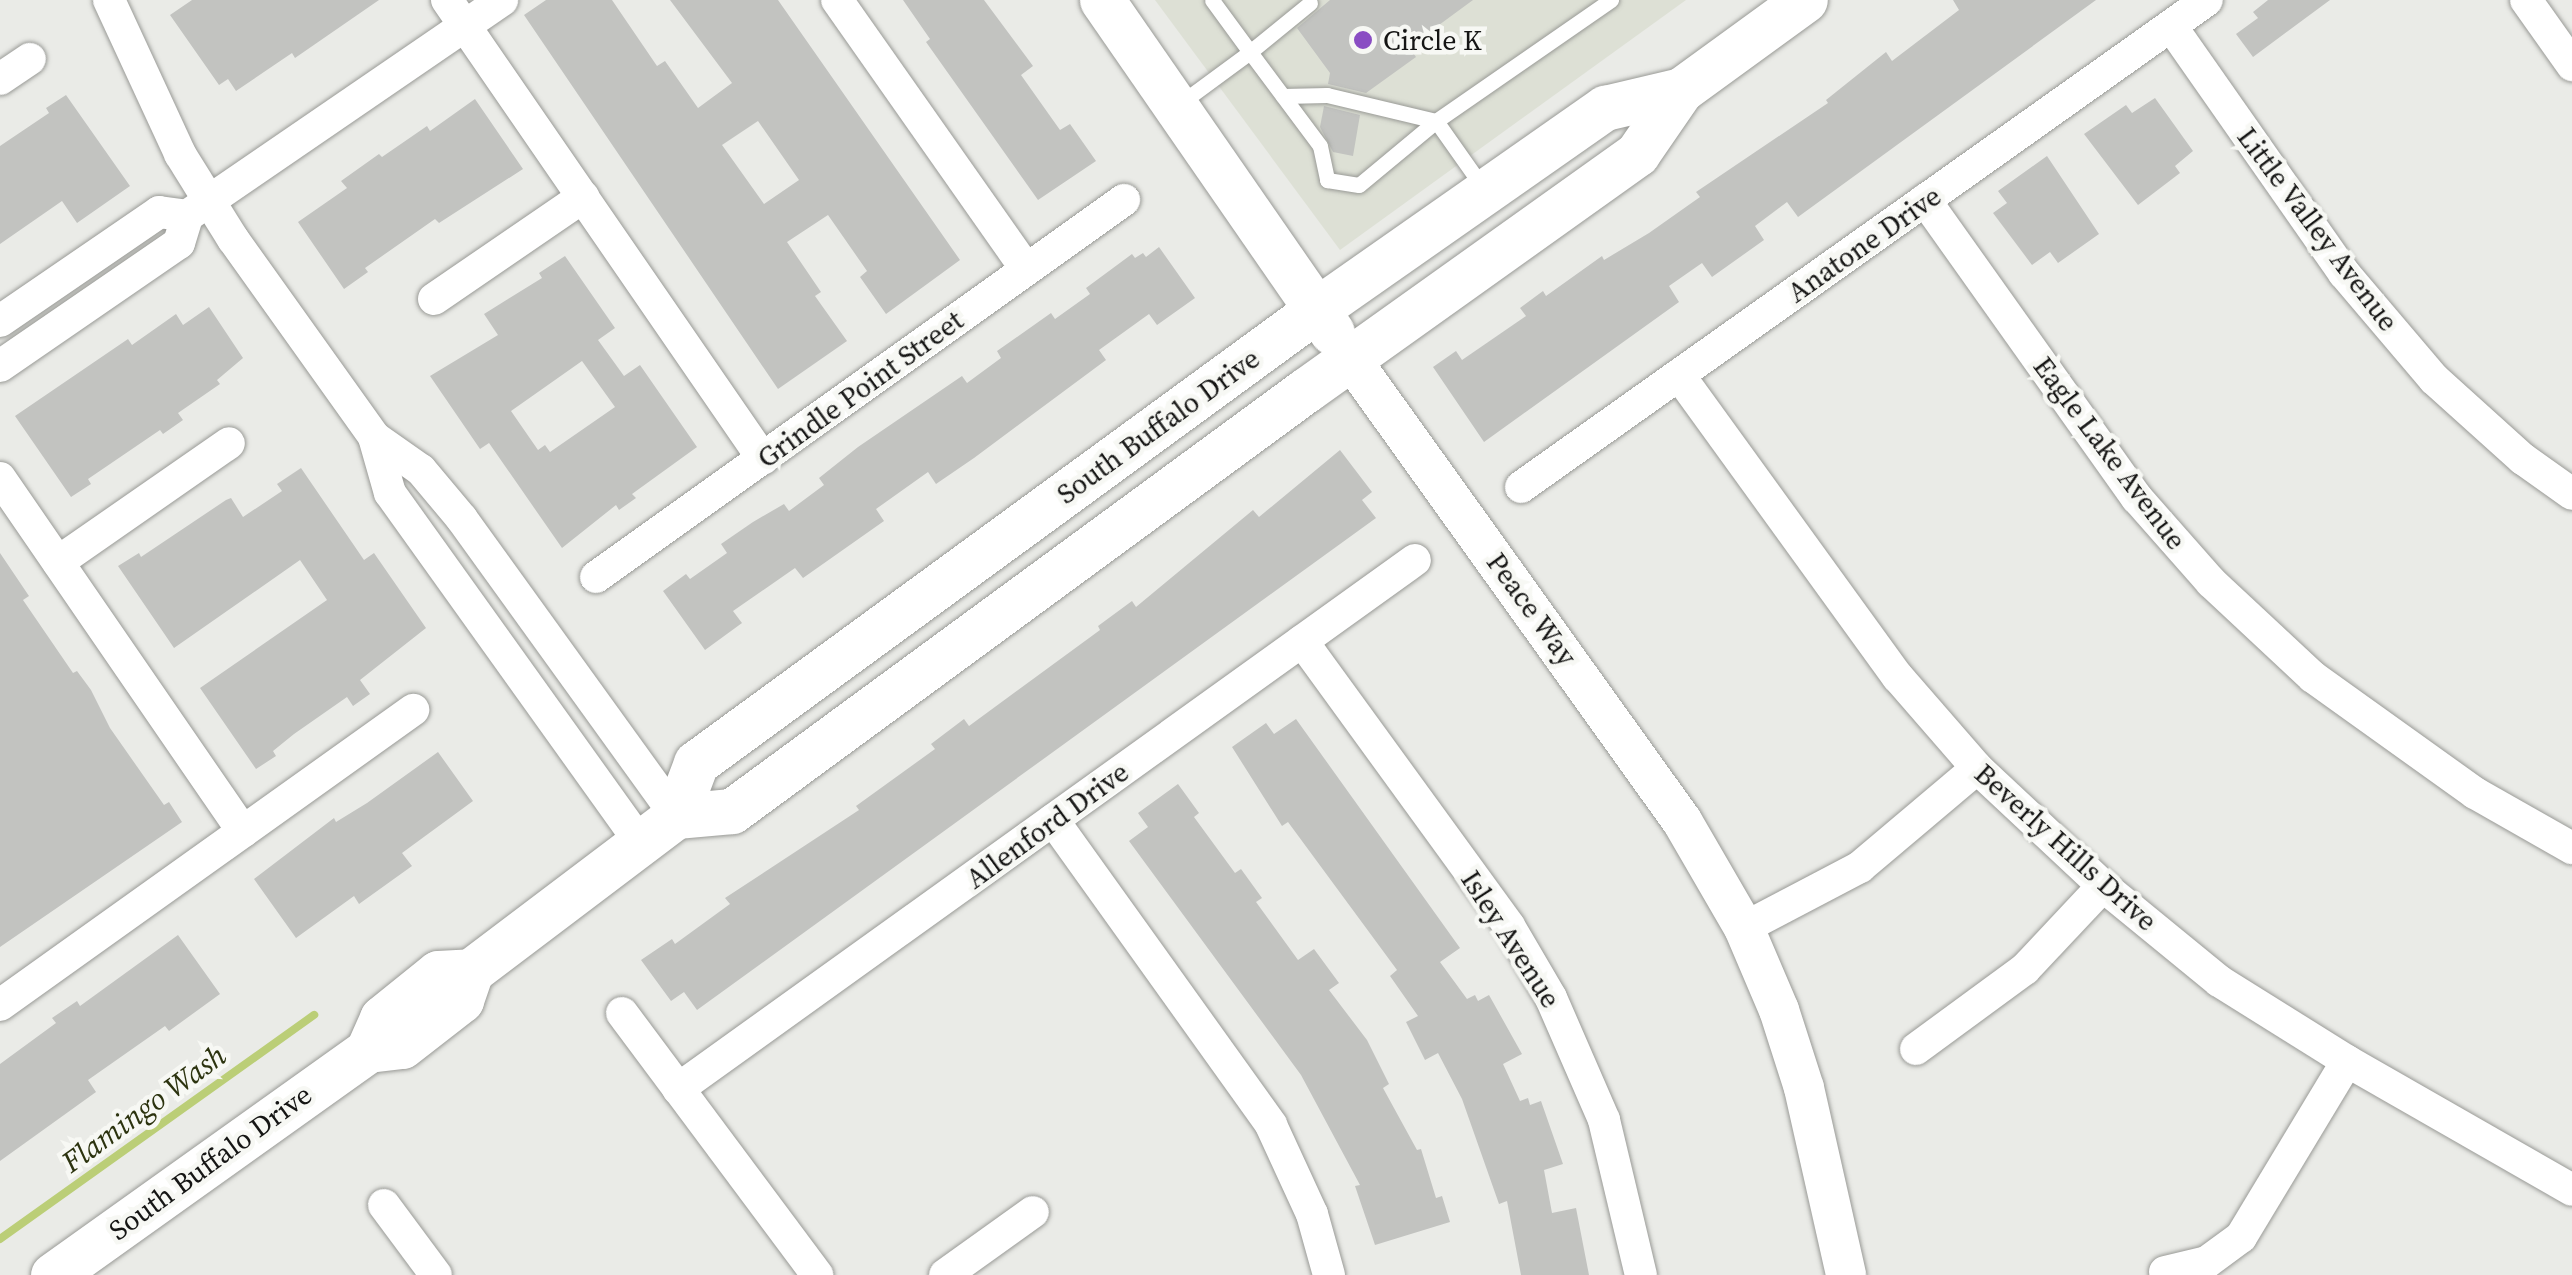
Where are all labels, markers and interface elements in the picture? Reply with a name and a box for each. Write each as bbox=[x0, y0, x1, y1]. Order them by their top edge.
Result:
place label: Circle K bbox=[1383, 23, 1482, 57]
marker: Circle K bbox=[1352, 29, 1374, 51]
street label: Little Valley Avenue bbox=[2230, 120, 2406, 338]
street label: Anatone Drive bbox=[1781, 179, 1947, 309]
street label: Grindle Point Street bbox=[751, 303, 969, 475]
street label: South Buffalo Drive bbox=[1050, 341, 1266, 511]
street label: Eagle Lake Avenue bbox=[2027, 350, 2193, 556]
street label: Peace Way bbox=[1480, 546, 1584, 672]
street label: Allenford Drive bbox=[959, 755, 1135, 895]
street label: Beverly Hills Drive bbox=[1968, 756, 2164, 938]
street label: Isley Avenue bbox=[1454, 864, 1568, 1014]
water label: Flamingo Wash bbox=[55, 1037, 233, 1181]
street label: South Buffalo Drive bbox=[102, 1077, 318, 1247]

